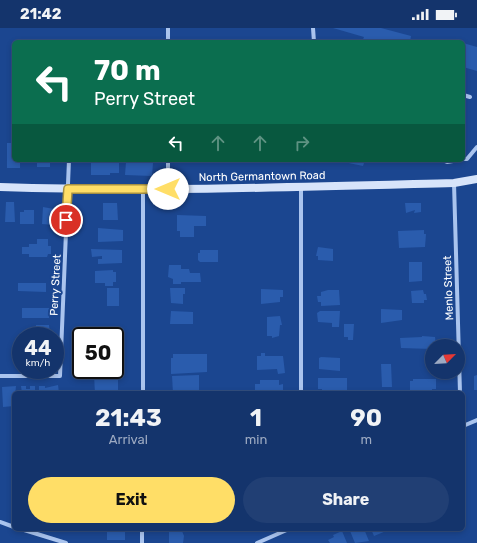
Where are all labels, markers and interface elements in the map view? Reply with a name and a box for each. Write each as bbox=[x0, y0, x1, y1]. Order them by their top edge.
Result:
text: 21:42 bbox=[20, 5, 62, 23]
text: 70 m bbox=[94, 54, 161, 87]
icon: left bbox=[28, 56, 80, 108]
text: Perry Street bbox=[94, 88, 195, 110]
icon: left bbox=[165, 132, 187, 154]
icon: ahead bbox=[207, 132, 229, 154]
icon: ahead bbox=[249, 132, 271, 154]
icon: right bbox=[291, 132, 313, 154]
position arrow bbox=[147, 168, 189, 210]
street label: North Germantown Road bbox=[198, 169, 326, 184]
pin bbox=[49, 203, 83, 237]
icon: arrive bbox=[55, 209, 77, 231]
street label: Perry Street bbox=[47, 253, 64, 316]
street label: Menlo Street bbox=[441, 255, 456, 321]
speed limit sign: 50 bbox=[72, 327, 124, 379]
text: 44 bbox=[24, 336, 52, 360]
north arrow bbox=[425, 339, 465, 379]
map controls bbox=[425, 339, 465, 379]
text: km/h bbox=[26, 357, 50, 369]
text: 21:43 bbox=[95, 404, 162, 432]
text: 1 bbox=[250, 404, 262, 432]
text: 90 bbox=[350, 404, 382, 432]
text: Arrival bbox=[109, 432, 148, 447]
text: min bbox=[245, 432, 267, 447]
text: m bbox=[360, 432, 372, 447]
button: Exit bbox=[28, 477, 235, 523]
button: Share bbox=[243, 477, 449, 523]

